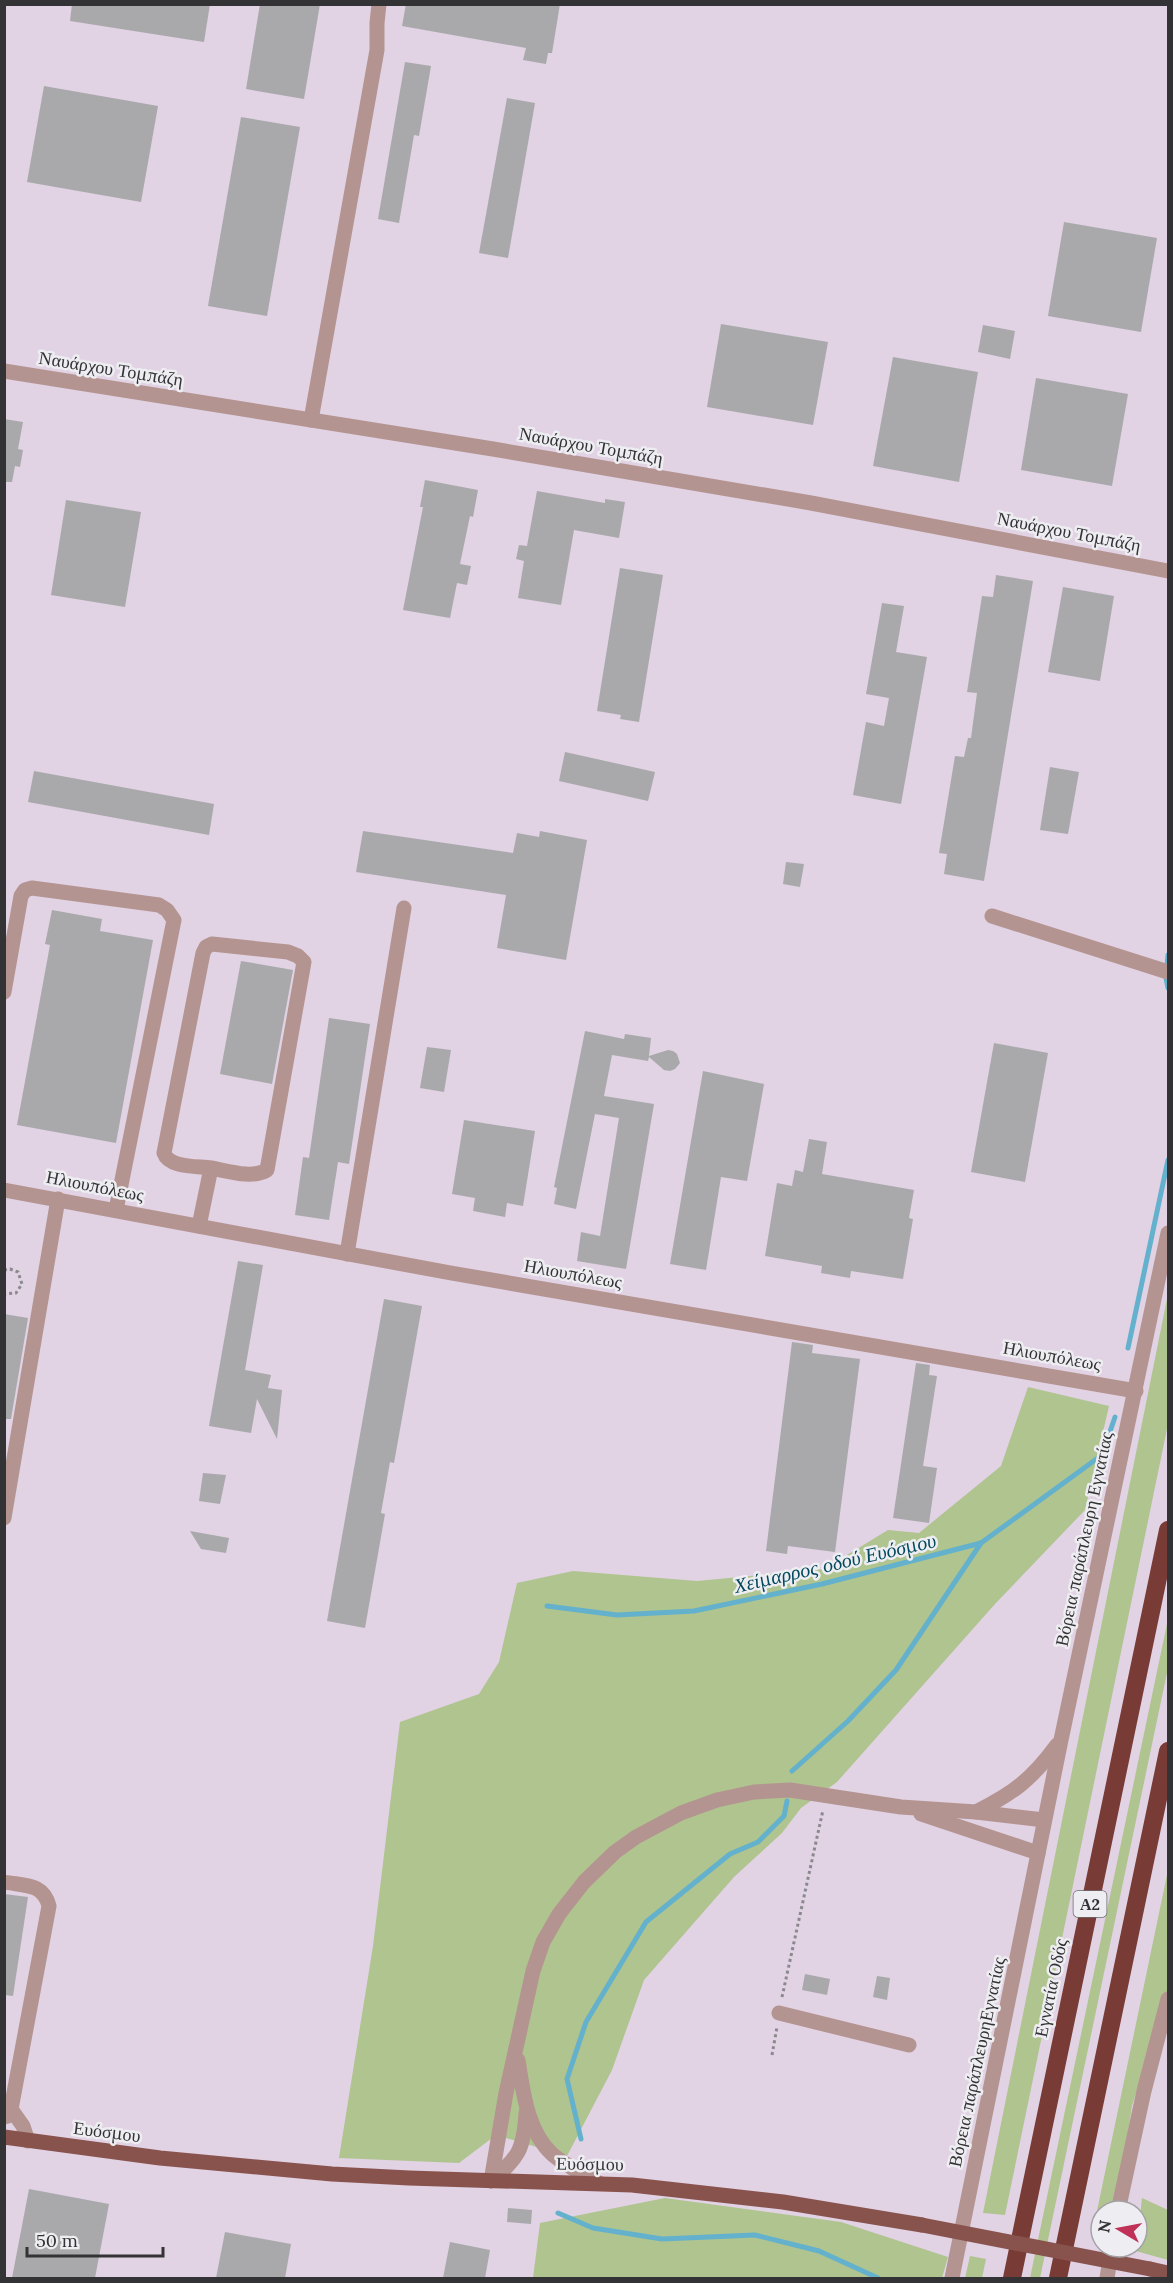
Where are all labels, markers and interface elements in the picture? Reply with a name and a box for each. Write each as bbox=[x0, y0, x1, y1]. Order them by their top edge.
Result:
street label: Ναυάρχου Τομπάζη bbox=[37, 346, 185, 391]
street label: Ναυάρχου Τομπάζη bbox=[517, 422, 665, 469]
street label: Ναυάρχου Τομπάζη bbox=[995, 506, 1143, 557]
street label: Ηλιουπόλεως bbox=[44, 1165, 146, 1206]
street label: Ηλιουπόλεως bbox=[522, 1254, 624, 1293]
street label: Ηλιουπόλεως bbox=[1001, 1336, 1103, 1375]
street label: Βόρεια παράπλευρη Εγνατίας bbox=[1050, 1430, 1117, 1648]
water label: Χείμαρρος οδού Ευόσμου bbox=[730, 1527, 938, 1598]
road number: Α2 bbox=[1074, 1891, 1106, 1917]
street label: Εγνατία Οδός bbox=[1029, 1936, 1072, 2039]
street label: Βόρεια παράπλευρηΕγνατίας bbox=[943, 1955, 1010, 2169]
street label: Ευόσμου bbox=[72, 2116, 142, 2147]
street label: Ευόσμου bbox=[556, 2151, 624, 2176]
north arrow bbox=[1089, 2199, 1149, 2259]
text: N bbox=[1093, 2219, 1115, 2234]
scale bar bbox=[27, 2220, 164, 2258]
text: 50 m bbox=[36, 2229, 78, 2252]

